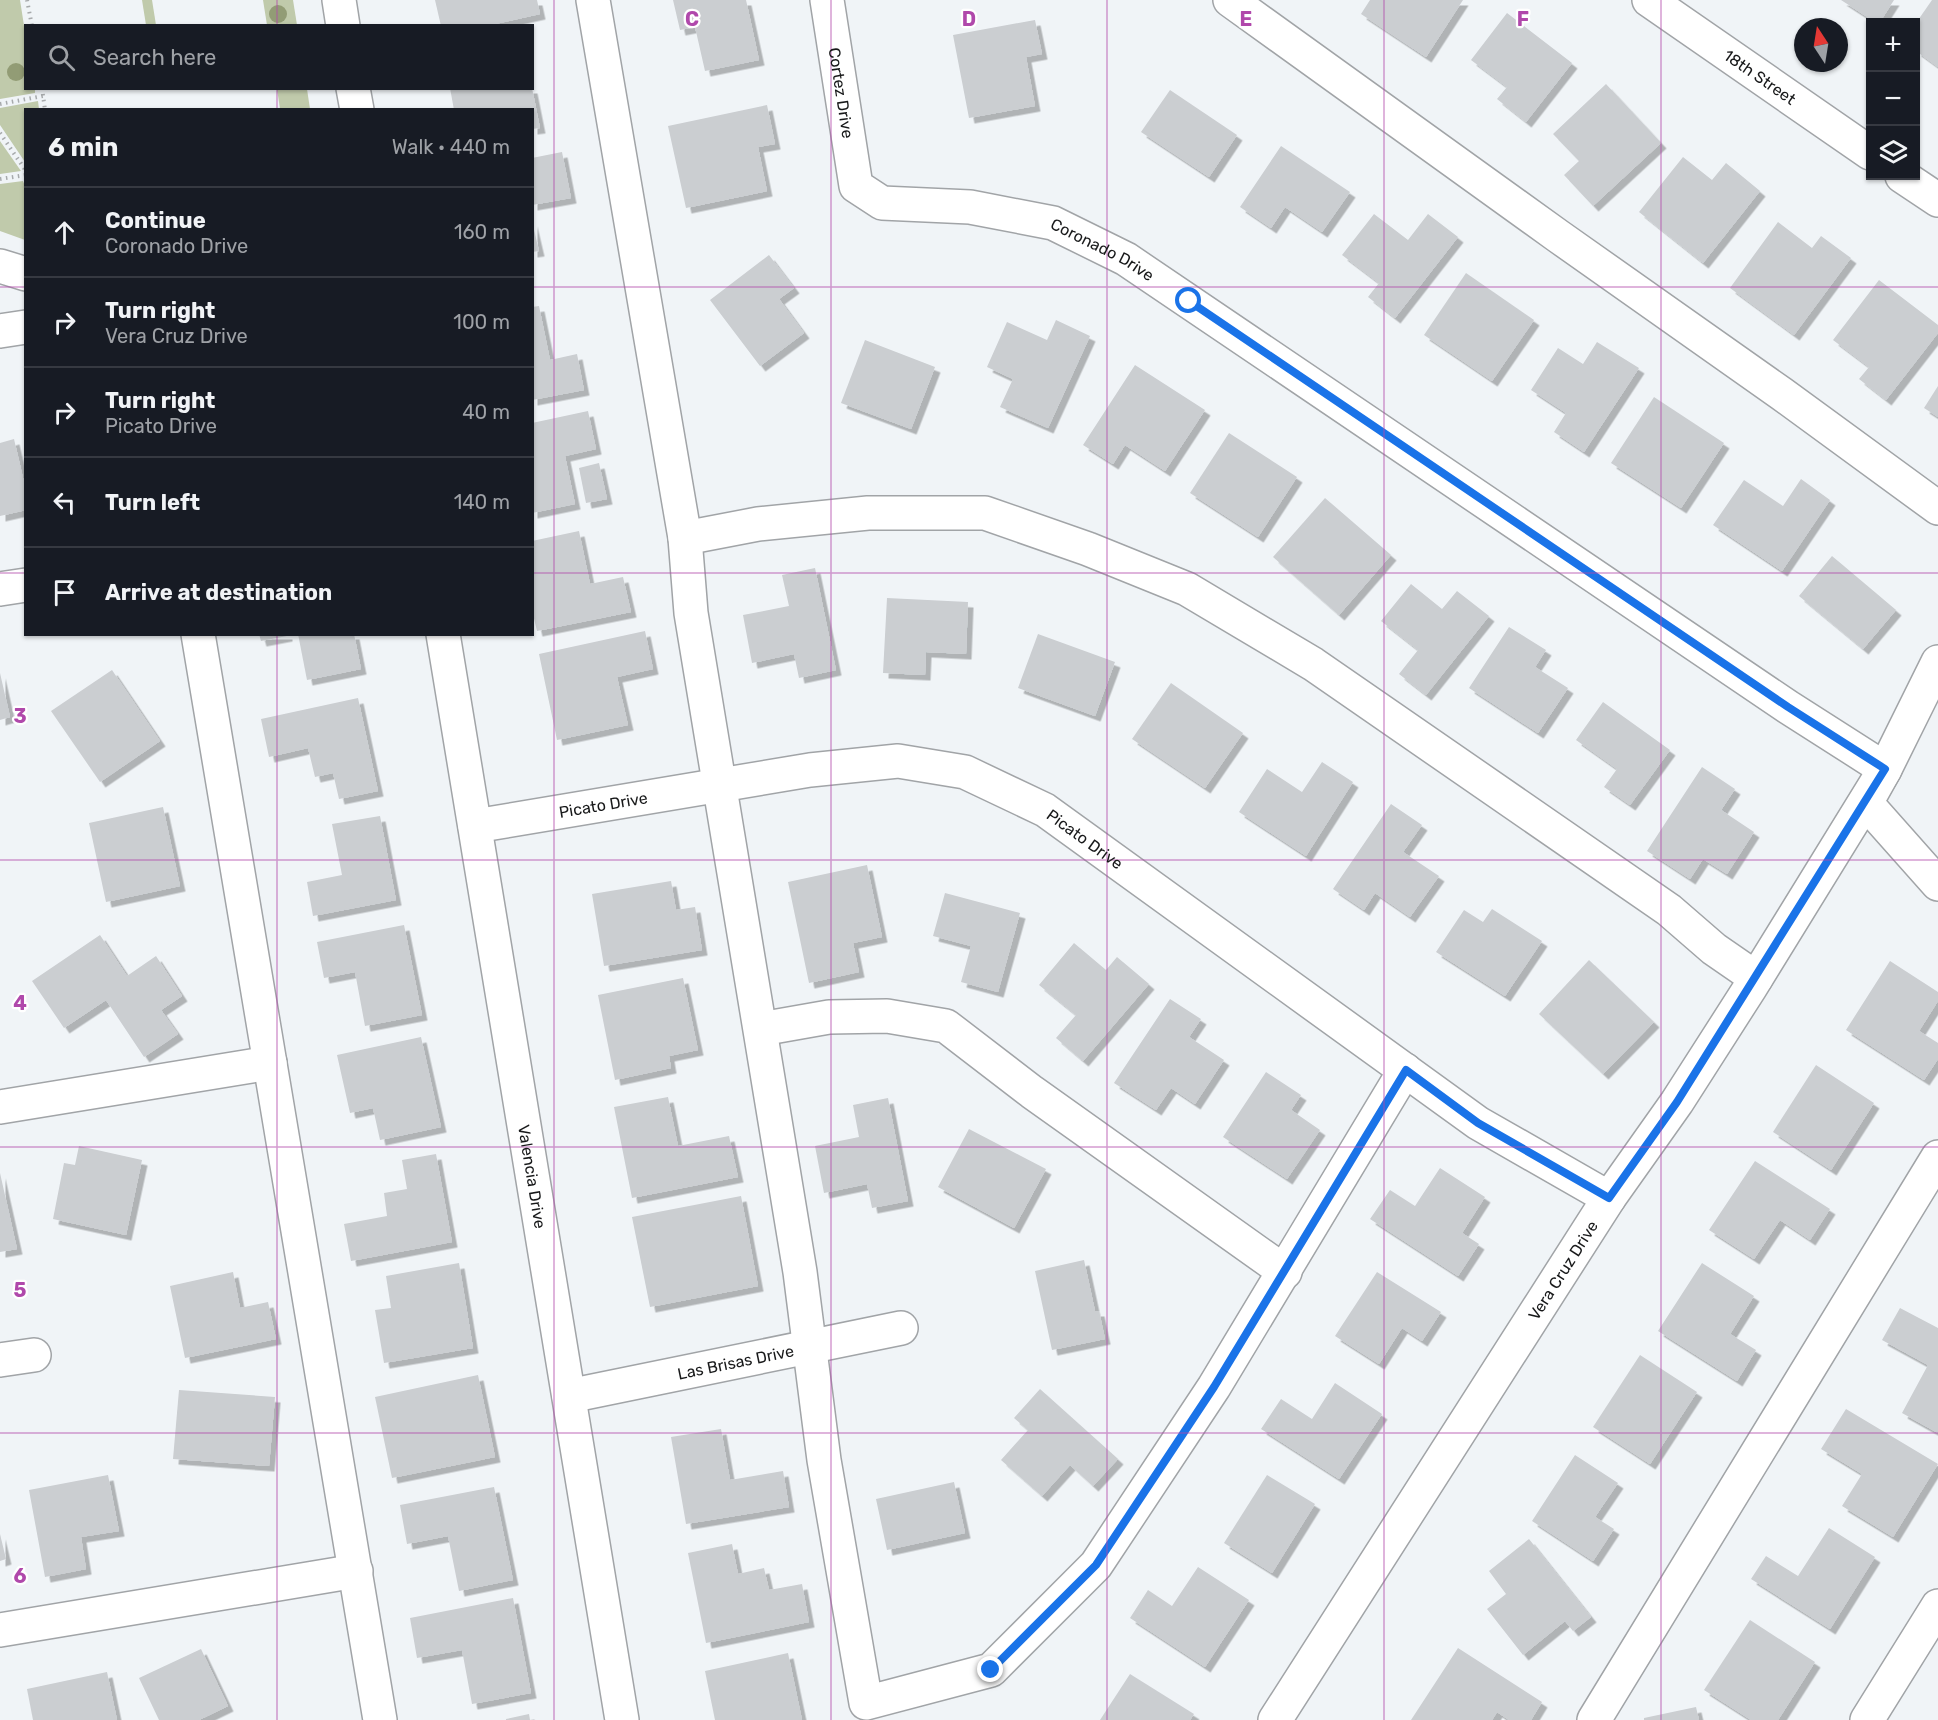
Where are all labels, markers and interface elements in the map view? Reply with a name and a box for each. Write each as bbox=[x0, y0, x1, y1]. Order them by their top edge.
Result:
text: C bbox=[685, 7, 699, 31]
text: D bbox=[962, 7, 976, 31]
text: E bbox=[1240, 7, 1252, 31]
text: F bbox=[1517, 7, 1529, 31]
north arrow bbox=[1794, 18, 1848, 72]
map controls bbox=[1866, 18, 1920, 180]
button: + bbox=[1866, 18, 1920, 72]
search box bbox=[24, 24, 534, 90]
icon: search bbox=[45, 41, 78, 74]
text: Search here bbox=[93, 44, 216, 71]
street label: Cortez Drive bbox=[825, 46, 857, 140]
street label: 18th Street bbox=[1720, 46, 1799, 109]
button: − bbox=[1866, 72, 1920, 126]
button: layers bbox=[1866, 126, 1920, 180]
text: 6 min bbox=[48, 132, 118, 163]
text: Walk · 440 m bbox=[392, 135, 510, 159]
text: Continue bbox=[105, 207, 206, 234]
street label: Coronado Drive bbox=[1047, 214, 1158, 285]
icon: ahead bbox=[48, 216, 81, 249]
text: 160 m bbox=[454, 220, 510, 244]
text: Coronado Drive bbox=[105, 234, 248, 258]
route start bbox=[1175, 287, 1201, 313]
text: Turn right bbox=[105, 297, 215, 324]
icon: right bbox=[48, 306, 81, 339]
text: 100 m bbox=[453, 310, 510, 334]
text: Vera Cruz Drive bbox=[105, 324, 248, 348]
text: Turn right bbox=[105, 387, 215, 414]
icon: right bbox=[48, 396, 81, 429]
text: 40 m bbox=[462, 400, 510, 424]
text: Picato Drive bbox=[105, 414, 217, 438]
icon: left bbox=[48, 486, 81, 519]
text: Turn left bbox=[105, 489, 200, 516]
text: 140 m bbox=[454, 490, 510, 514]
icon: arrive bbox=[48, 576, 81, 609]
text: Arrive at destination bbox=[105, 579, 332, 606]
text: 3 bbox=[13, 704, 27, 728]
street label: Picato Drive bbox=[558, 788, 649, 822]
street label: Picato Drive bbox=[1043, 805, 1127, 873]
text: 4 bbox=[13, 991, 27, 1015]
street label: Valencia Drive bbox=[514, 1123, 550, 1230]
street label: Vera Cruz Drive bbox=[1524, 1217, 1602, 1324]
text: 5 bbox=[14, 1278, 27, 1302]
street label: Las Brisas Drive bbox=[676, 1341, 796, 1384]
text: 6 bbox=[13, 1564, 27, 1588]
route end bbox=[977, 1656, 1003, 1682]

